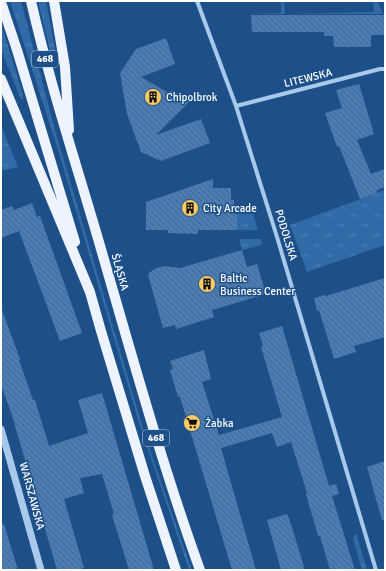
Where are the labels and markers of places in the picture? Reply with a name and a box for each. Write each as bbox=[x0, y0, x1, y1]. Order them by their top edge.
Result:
building icon: Chipolbrok bbox=[143, 87, 163, 107]
place label: Chipolbrok bbox=[166, 91, 218, 104]
building icon: City Arcade bbox=[180, 198, 200, 218]
place label: City Arcade bbox=[203, 202, 257, 215]
place label: Baltic Business Center bbox=[220, 272, 295, 298]
building icon: Baltic Business Center bbox=[197, 274, 217, 294]
supermarket icon: Żabka bbox=[182, 413, 202, 433]
place label: Żabka bbox=[205, 416, 234, 430]

